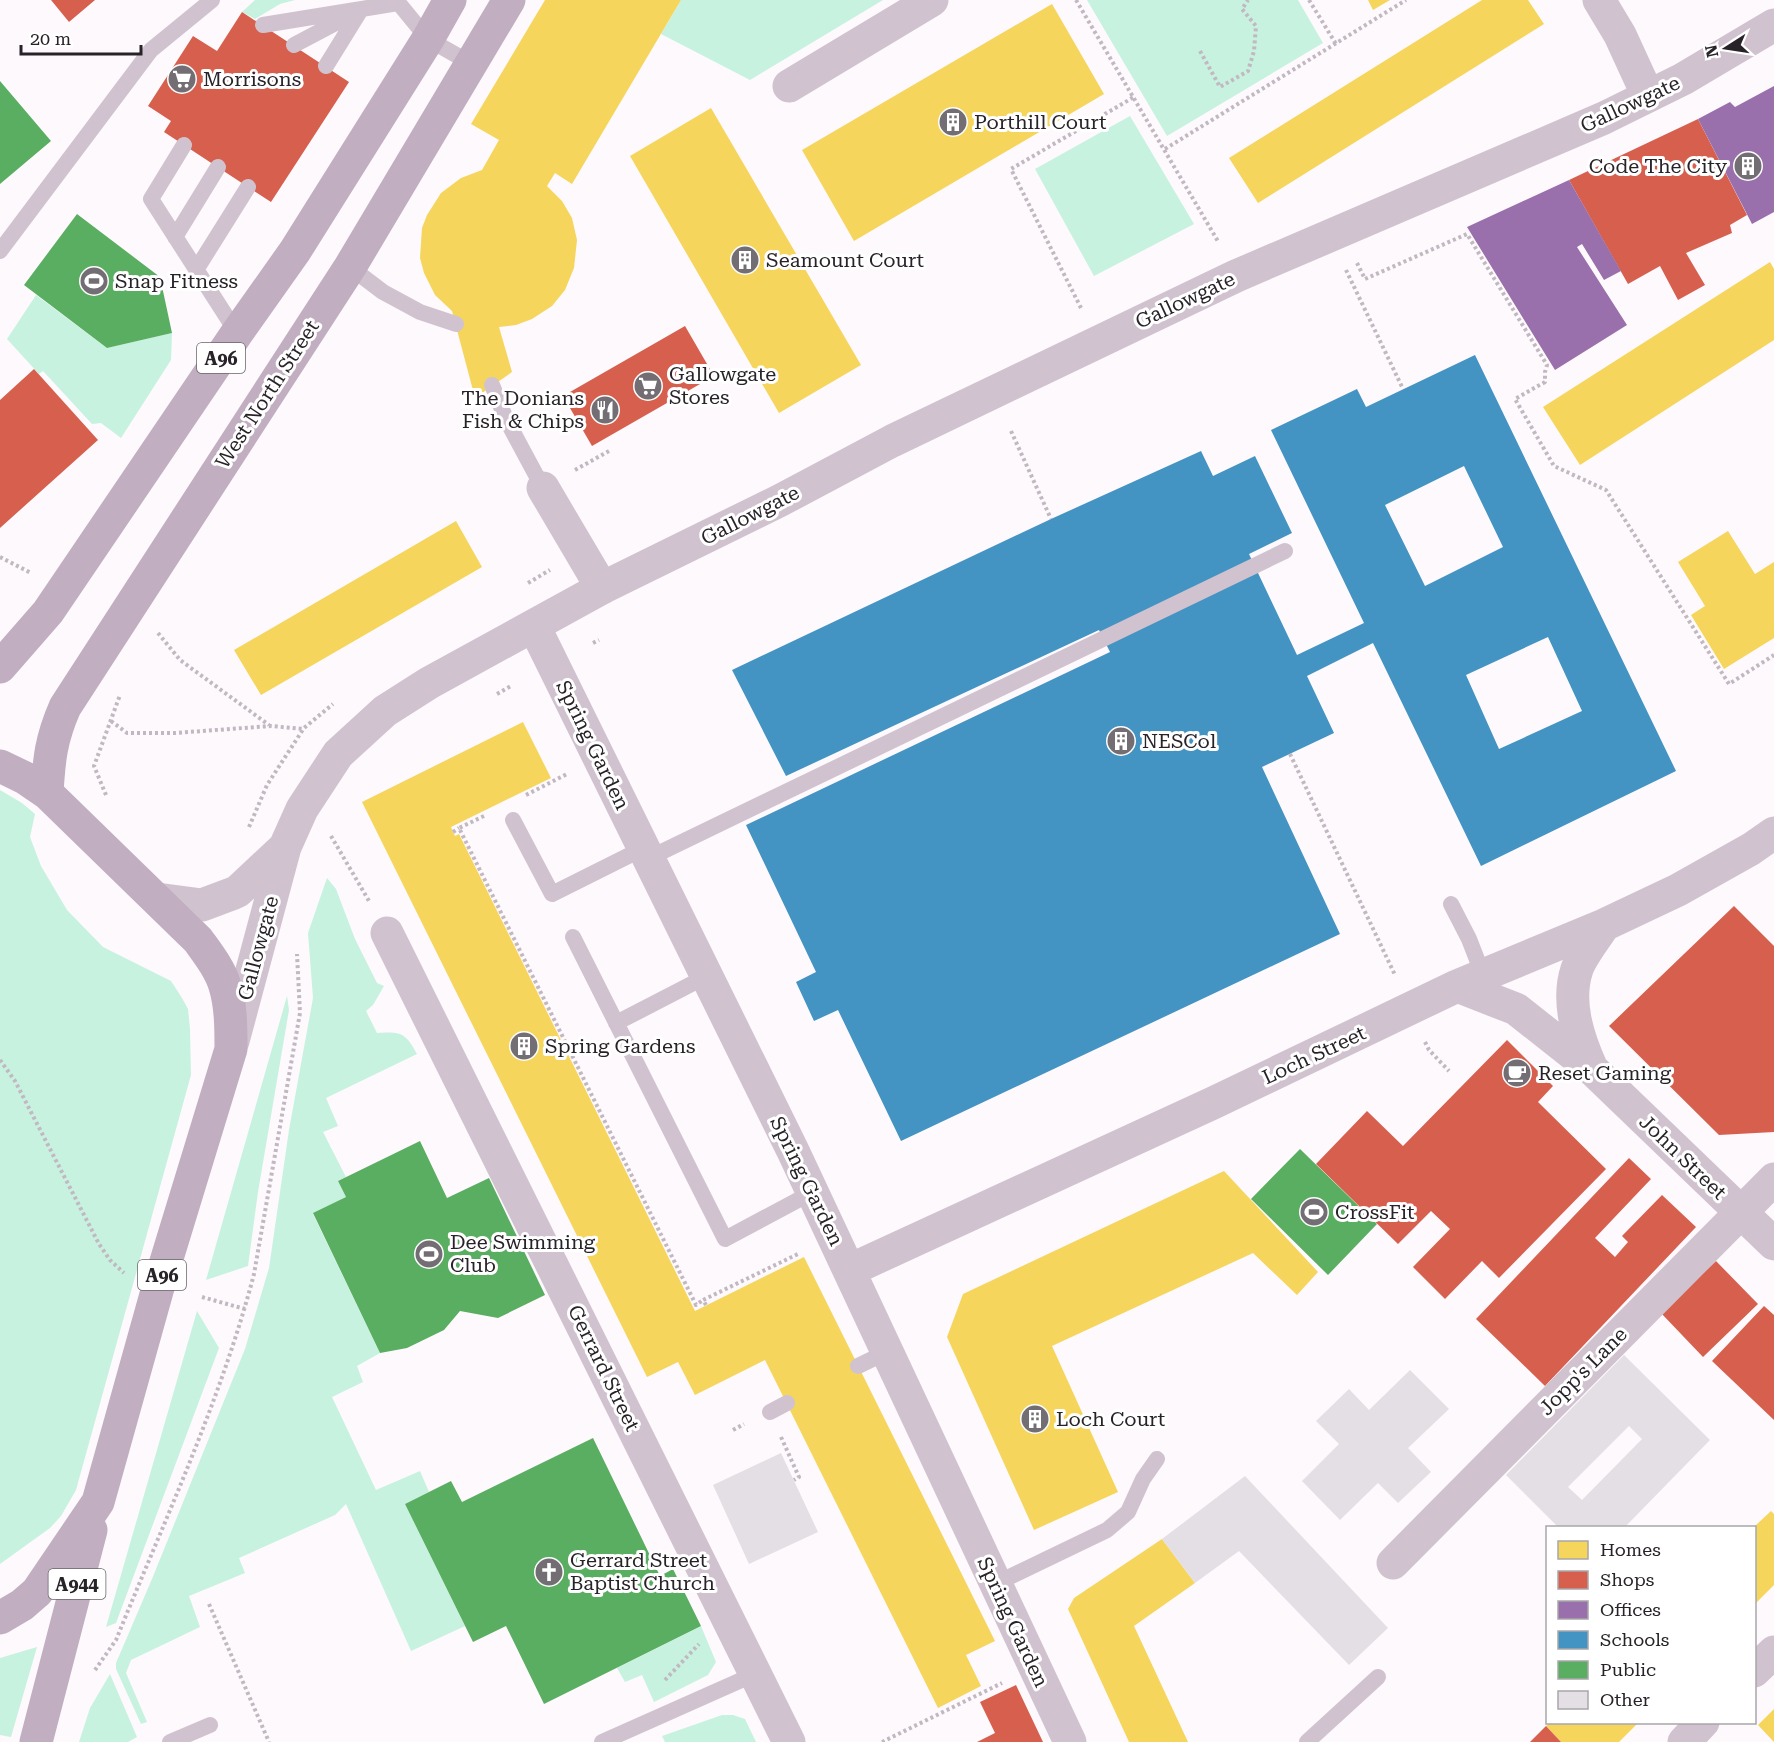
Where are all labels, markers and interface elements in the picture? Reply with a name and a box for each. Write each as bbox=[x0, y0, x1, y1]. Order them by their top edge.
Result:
scale bar bbox=[21, 18, 141, 56]
north arrow bbox=[1696, 18, 1756, 78]
text: 20 m bbox=[30, 28, 71, 49]
text: N bbox=[1701, 43, 1722, 59]
supermarket icon: Morrisons bbox=[166, 63, 198, 95]
place label: Morrisons bbox=[203, 67, 301, 91]
street label: Gallowgate bbox=[1576, 70, 1684, 138]
building icon: Porthill Court bbox=[937, 106, 969, 138]
place label: Porthill Court bbox=[974, 110, 1107, 134]
building icon: Code The City bbox=[1732, 150, 1764, 182]
place label: Code The City bbox=[1589, 154, 1727, 178]
building icon: Seamount Court bbox=[729, 244, 761, 276]
place label: Seamount Court bbox=[766, 248, 925, 272]
sports icon: Snap Fitness bbox=[78, 265, 110, 297]
street label: Gallowgate bbox=[1131, 266, 1239, 334]
place label: Snap Fitness bbox=[115, 269, 238, 293]
street label: West North Street bbox=[210, 315, 324, 473]
road number: A96 bbox=[197, 343, 245, 373]
place label: Gallowgate Stores bbox=[669, 362, 776, 409]
supermarket icon: Gallowgate Stores bbox=[632, 370, 664, 402]
place label: The Donians Fish & Chips bbox=[461, 386, 584, 433]
restaurant icon: The Donians Fish & Chips bbox=[589, 394, 621, 426]
street label: Gallowgate bbox=[697, 480, 803, 550]
street label: Spring Garden bbox=[551, 676, 635, 814]
building icon: NESCol bbox=[1105, 725, 1137, 757]
place label: NESCol bbox=[1142, 729, 1216, 753]
street label: Gallowgate bbox=[233, 893, 283, 1003]
street label: Loch Street bbox=[1259, 1020, 1370, 1089]
building icon: Spring Gardens bbox=[508, 1030, 540, 1062]
place label: Spring Gardens bbox=[545, 1034, 695, 1058]
cafe icon: Reset Gaming bbox=[1501, 1057, 1533, 1089]
place label: Reset Gaming bbox=[1538, 1061, 1672, 1085]
street label: John Street bbox=[1635, 1110, 1732, 1205]
street label: Spring Garden bbox=[765, 1112, 849, 1250]
sports icon: CrossFit bbox=[1298, 1196, 1330, 1228]
place label: CrossFit bbox=[1335, 1200, 1415, 1224]
place label: Dee Swimming Club bbox=[450, 1230, 596, 1277]
sports icon: Dee Swimming Club bbox=[413, 1238, 445, 1270]
road number: A96 bbox=[138, 1260, 186, 1290]
street label: Gerrard Street bbox=[563, 1301, 645, 1435]
street label: Jopp's Lane bbox=[1534, 1322, 1632, 1420]
building icon: Loch Court bbox=[1019, 1403, 1051, 1435]
place label: Loch Court bbox=[1056, 1407, 1166, 1431]
legend bbox=[1546, 1526, 1756, 1724]
text: Homes bbox=[1600, 1539, 1661, 1560]
place label: Gerrard Street Baptist Church bbox=[570, 1548, 715, 1595]
street label: Spring Garden bbox=[972, 1553, 1054, 1691]
church icon: Gerrard Street Baptist Church bbox=[533, 1556, 565, 1588]
road number: A944 bbox=[48, 1569, 106, 1599]
text: Shops bbox=[1600, 1569, 1654, 1590]
text: Offices bbox=[1600, 1599, 1661, 1620]
text: Schools bbox=[1600, 1629, 1669, 1650]
text: Public bbox=[1600, 1659, 1656, 1680]
text: Other bbox=[1600, 1689, 1650, 1710]

